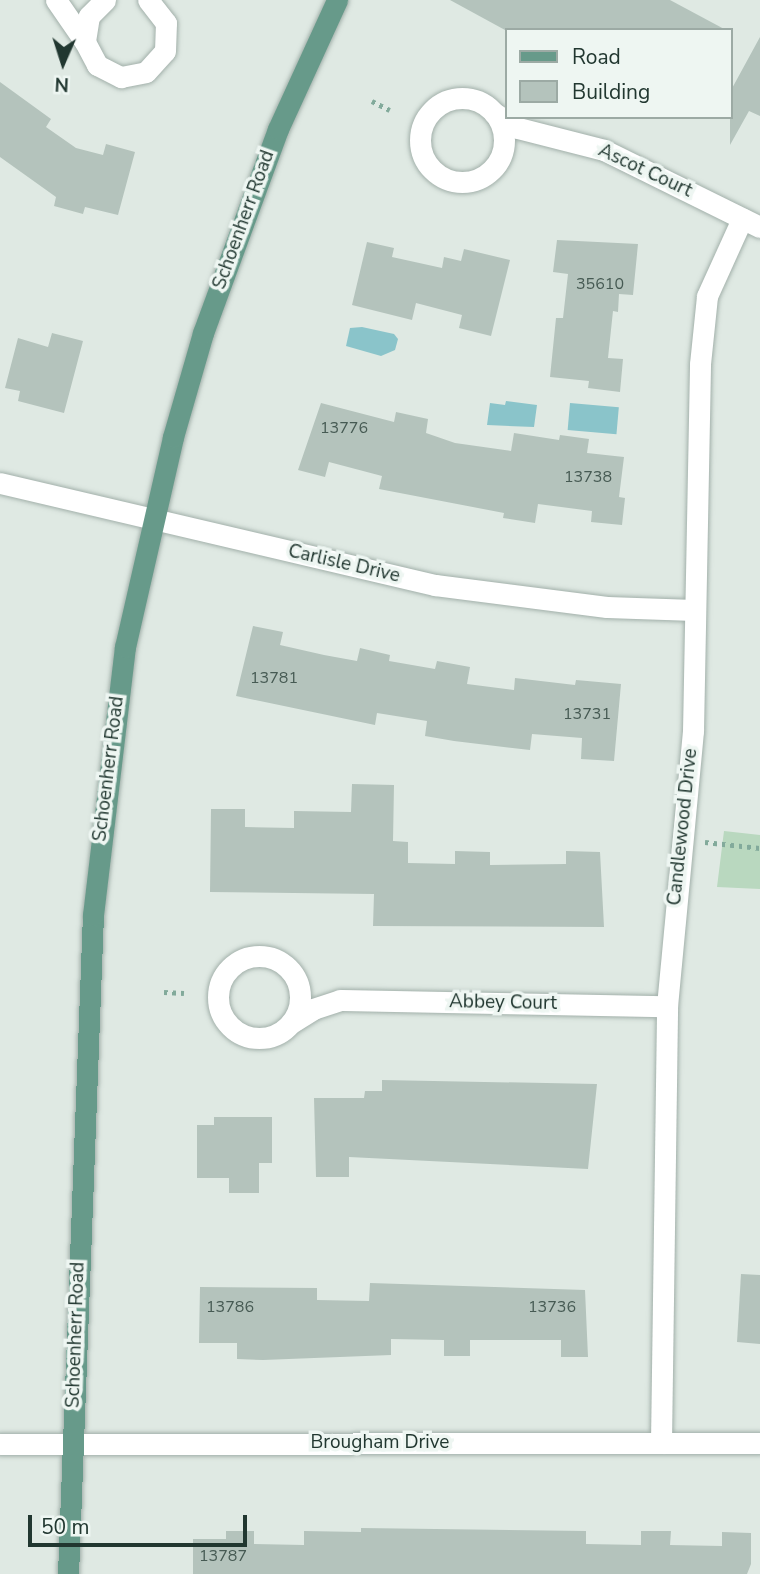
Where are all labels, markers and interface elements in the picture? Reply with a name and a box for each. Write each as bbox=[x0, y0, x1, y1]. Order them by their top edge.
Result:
north arrow bbox=[28, 28, 98, 98]
legend bbox=[504, 28, 732, 119]
text: Road bbox=[572, 43, 621, 71]
text: N bbox=[54, 71, 70, 97]
text: Building bbox=[572, 78, 650, 106]
street label: Ascot Court bbox=[595, 139, 695, 203]
street label: Schoenherr Road bbox=[208, 147, 280, 293]
house number: 35610 bbox=[576, 274, 624, 294]
house number: 13776 bbox=[320, 418, 368, 438]
house number: 13738 bbox=[564, 467, 612, 487]
street label: Carlisle Drive bbox=[286, 540, 402, 588]
house number: 13781 bbox=[250, 668, 298, 688]
street label: Schoenherr Road bbox=[89, 695, 129, 843]
house number: 13731 bbox=[563, 704, 611, 724]
street label: Candlewood Drive bbox=[663, 747, 703, 907]
street label: Abbey Court bbox=[449, 991, 557, 1015]
street label: Schoenherr Road bbox=[62, 1261, 90, 1409]
house number: 13786 bbox=[206, 1297, 254, 1317]
house number: 13736 bbox=[528, 1297, 576, 1317]
street label: Brougham Drive bbox=[311, 1432, 449, 1454]
scale bar bbox=[32, 1500, 250, 1544]
text: 50 m bbox=[41, 1513, 90, 1541]
house number: 13787 bbox=[199, 1546, 247, 1566]

